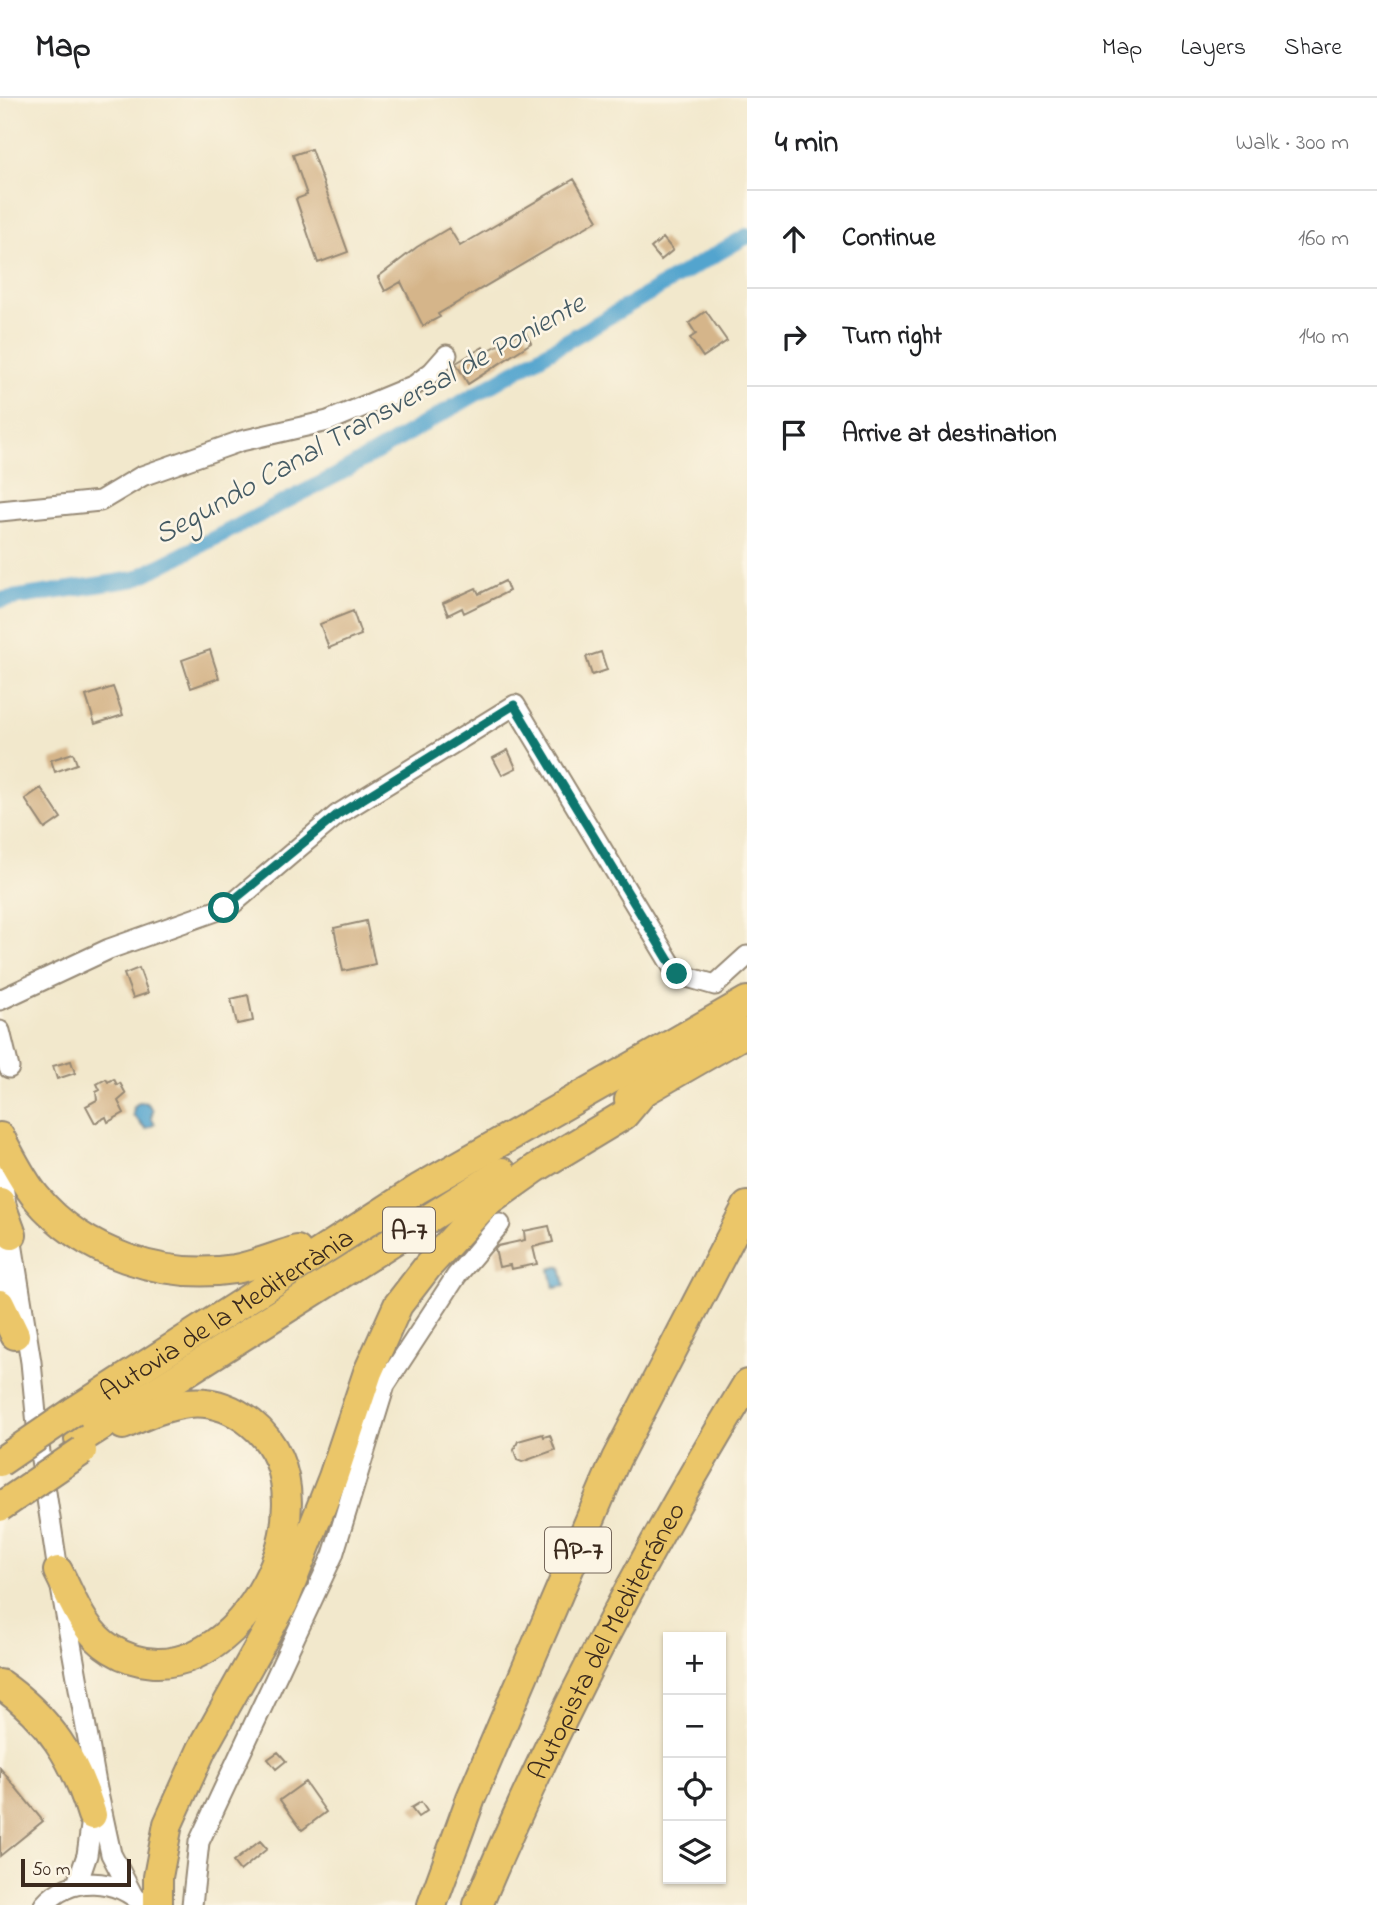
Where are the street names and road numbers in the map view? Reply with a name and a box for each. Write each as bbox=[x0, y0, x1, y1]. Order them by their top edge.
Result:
road number: A-7 bbox=[383, 1208, 435, 1252]
street label: Autovia de la Mediterrània bbox=[93, 1219, 363, 1413]
street label: Autopista del Mediterráneo bbox=[519, 1495, 698, 1787]
road number: AP-7 bbox=[545, 1527, 611, 1572]

